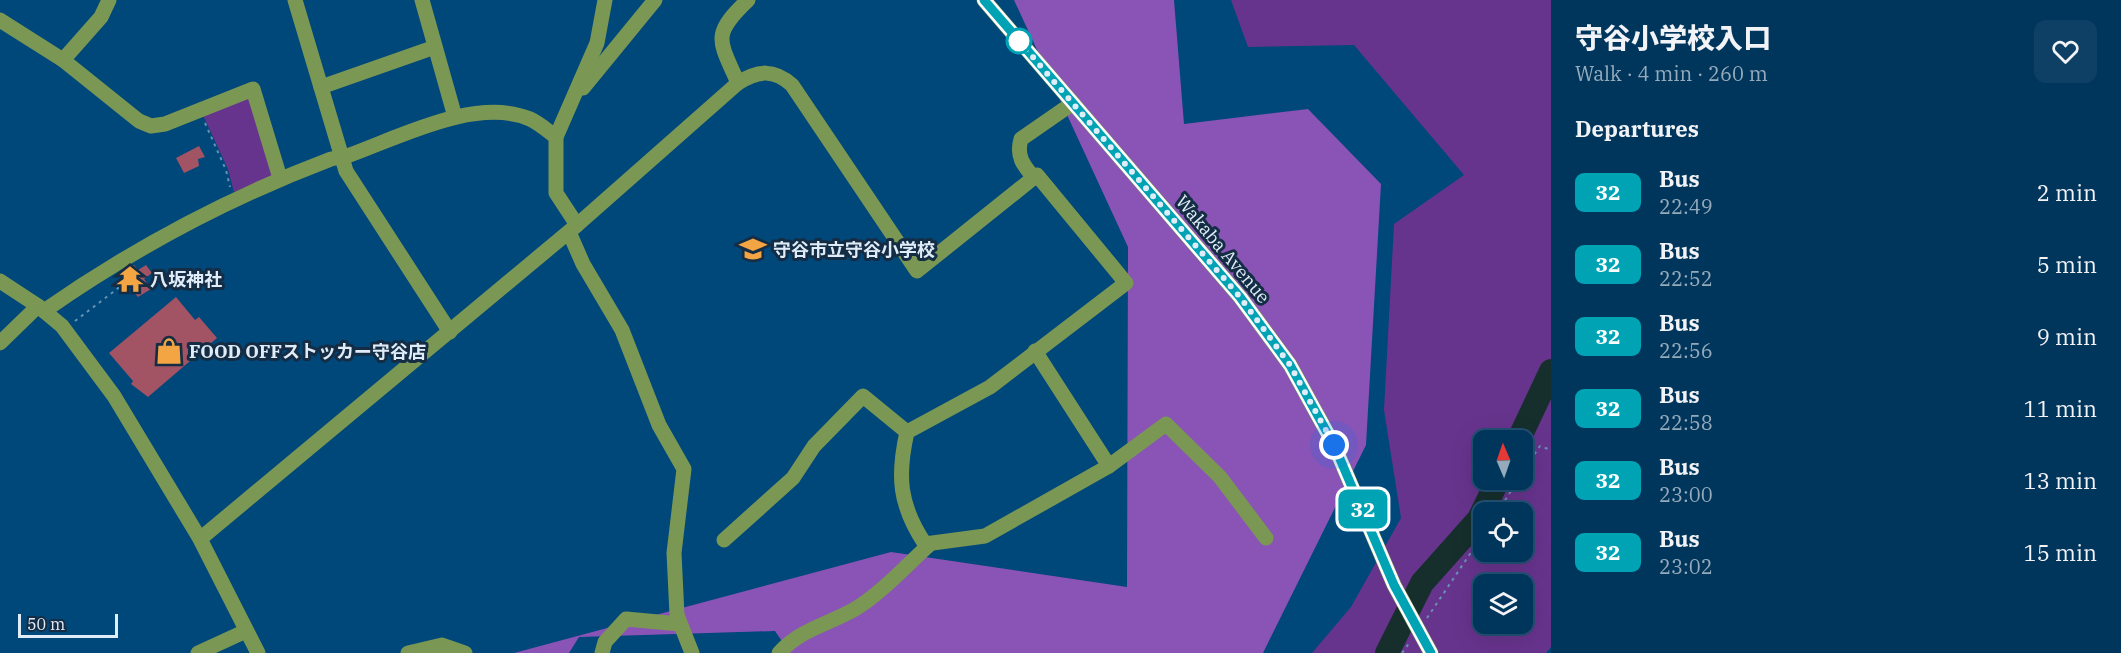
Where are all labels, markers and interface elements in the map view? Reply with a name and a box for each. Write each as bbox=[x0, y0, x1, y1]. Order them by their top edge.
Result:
text: 守谷小学校入口 bbox=[1575, 19, 1771, 56]
button: heart bbox=[2034, 20, 2097, 83]
unlabelled marker bbox=[1006, 28, 1032, 54]
text: Walk · 4 min · 260 m bbox=[1575, 60, 1768, 87]
text: Departures bbox=[1575, 114, 1699, 143]
text: Bus bbox=[1659, 164, 1700, 193]
text: 32 bbox=[1595, 178, 1621, 206]
text: 2 min bbox=[2037, 178, 2097, 207]
street label: Wakaba Avenue bbox=[1171, 190, 1275, 308]
text: 22:49 bbox=[1659, 193, 1713, 220]
school or university icon: 守谷市立守谷小学校 bbox=[738, 234, 768, 264]
text: Bus bbox=[1659, 236, 1700, 265]
place label: 守谷市立守谷小学校 bbox=[773, 238, 935, 261]
text: 32 bbox=[1595, 250, 1621, 278]
text: 5 min bbox=[2037, 250, 2097, 279]
temple icon: 八坂神社 bbox=[115, 264, 145, 294]
text: 22:52 bbox=[1659, 265, 1713, 292]
place label: 八坂神社 bbox=[150, 268, 222, 291]
text: Bus bbox=[1659, 308, 1700, 337]
text: 32 bbox=[1595, 322, 1621, 350]
text: 9 min bbox=[2037, 322, 2097, 351]
shop icon: FOOD OFFストッカー守谷店 bbox=[154, 336, 184, 366]
text: 22:56 bbox=[1659, 337, 1713, 364]
place label: FOOD OFFストッカー守谷店 bbox=[189, 340, 426, 363]
text: Bus bbox=[1659, 380, 1700, 409]
text: 32 bbox=[1595, 394, 1621, 422]
text: 11 min bbox=[2024, 394, 2097, 423]
text: 22:58 bbox=[1659, 409, 1713, 436]
your location bbox=[1319, 430, 1349, 460]
north arrow bbox=[1473, 430, 1533, 490]
map controls bbox=[1473, 430, 1533, 634]
text: Bus bbox=[1659, 452, 1700, 481]
text: 32 bbox=[1595, 466, 1621, 494]
text: 13 min bbox=[2024, 466, 2097, 495]
text: 23:00 bbox=[1659, 481, 1713, 508]
line badge: 32 bbox=[1336, 490, 1390, 528]
text: 32 bbox=[1350, 495, 1376, 523]
button: locate bbox=[1473, 502, 1533, 562]
text: Bus bbox=[1659, 524, 1700, 553]
text: 32 bbox=[1595, 538, 1621, 566]
text: 15 min bbox=[2024, 538, 2097, 567]
text: 23:02 bbox=[1659, 553, 1713, 580]
button: layers bbox=[1473, 574, 1533, 634]
scale bar bbox=[18, 611, 118, 638]
text: 50 m bbox=[27, 614, 65, 634]

